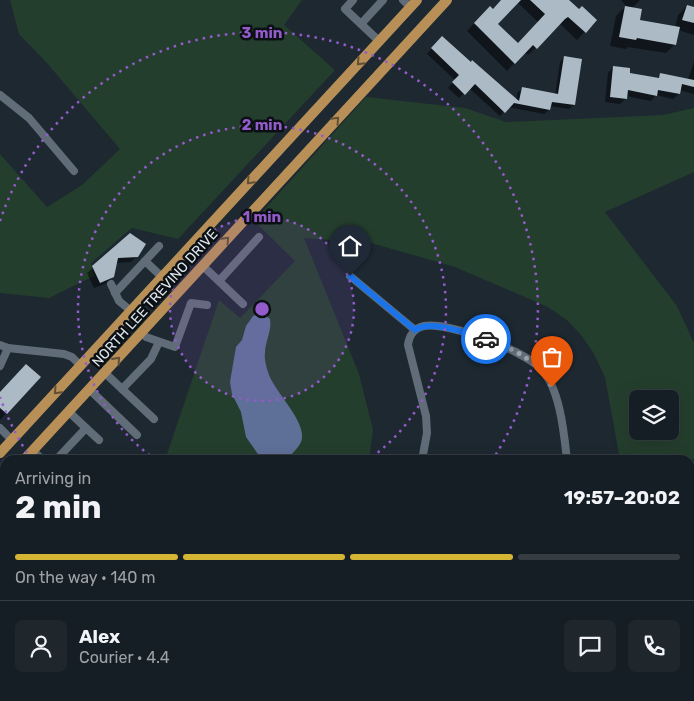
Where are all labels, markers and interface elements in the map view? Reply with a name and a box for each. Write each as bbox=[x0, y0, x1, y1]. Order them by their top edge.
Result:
text: 3 min bbox=[242, 24, 282, 42]
one-way arrow bbox=[357, 56, 366, 65]
text: 2 min bbox=[242, 116, 282, 134]
one-way arrow bbox=[330, 117, 339, 126]
one-way arrow bbox=[247, 176, 256, 185]
text: 1 min bbox=[243, 208, 281, 226]
pin bbox=[329, 225, 371, 276]
street label: NORTH LEE TREVINO DRIVE bbox=[89, 226, 221, 370]
icon: home bbox=[336, 232, 364, 260]
one-way arrow bbox=[221, 237, 230, 246]
centre of rings bbox=[253, 300, 271, 318]
courier bbox=[461, 314, 511, 364]
icon: car bbox=[472, 325, 500, 353]
pin bbox=[531, 336, 573, 387]
icon: bag bbox=[538, 343, 566, 371]
one-way arrow bbox=[111, 357, 120, 366]
one-way arrow bbox=[54, 386, 63, 395]
map controls bbox=[629, 390, 679, 440]
button: layers bbox=[629, 390, 679, 440]
text: Arriving in bbox=[15, 469, 91, 488]
text: 19:57–20:02 bbox=[564, 486, 680, 509]
text: 2 min bbox=[15, 488, 102, 526]
text: On the way · 140 m bbox=[15, 568, 155, 587]
button: person bbox=[15, 620, 67, 672]
button: chat bbox=[564, 620, 616, 672]
button: phone bbox=[628, 620, 680, 672]
text: Alex bbox=[79, 625, 120, 648]
text: Courier · 4.4 bbox=[79, 648, 170, 667]

